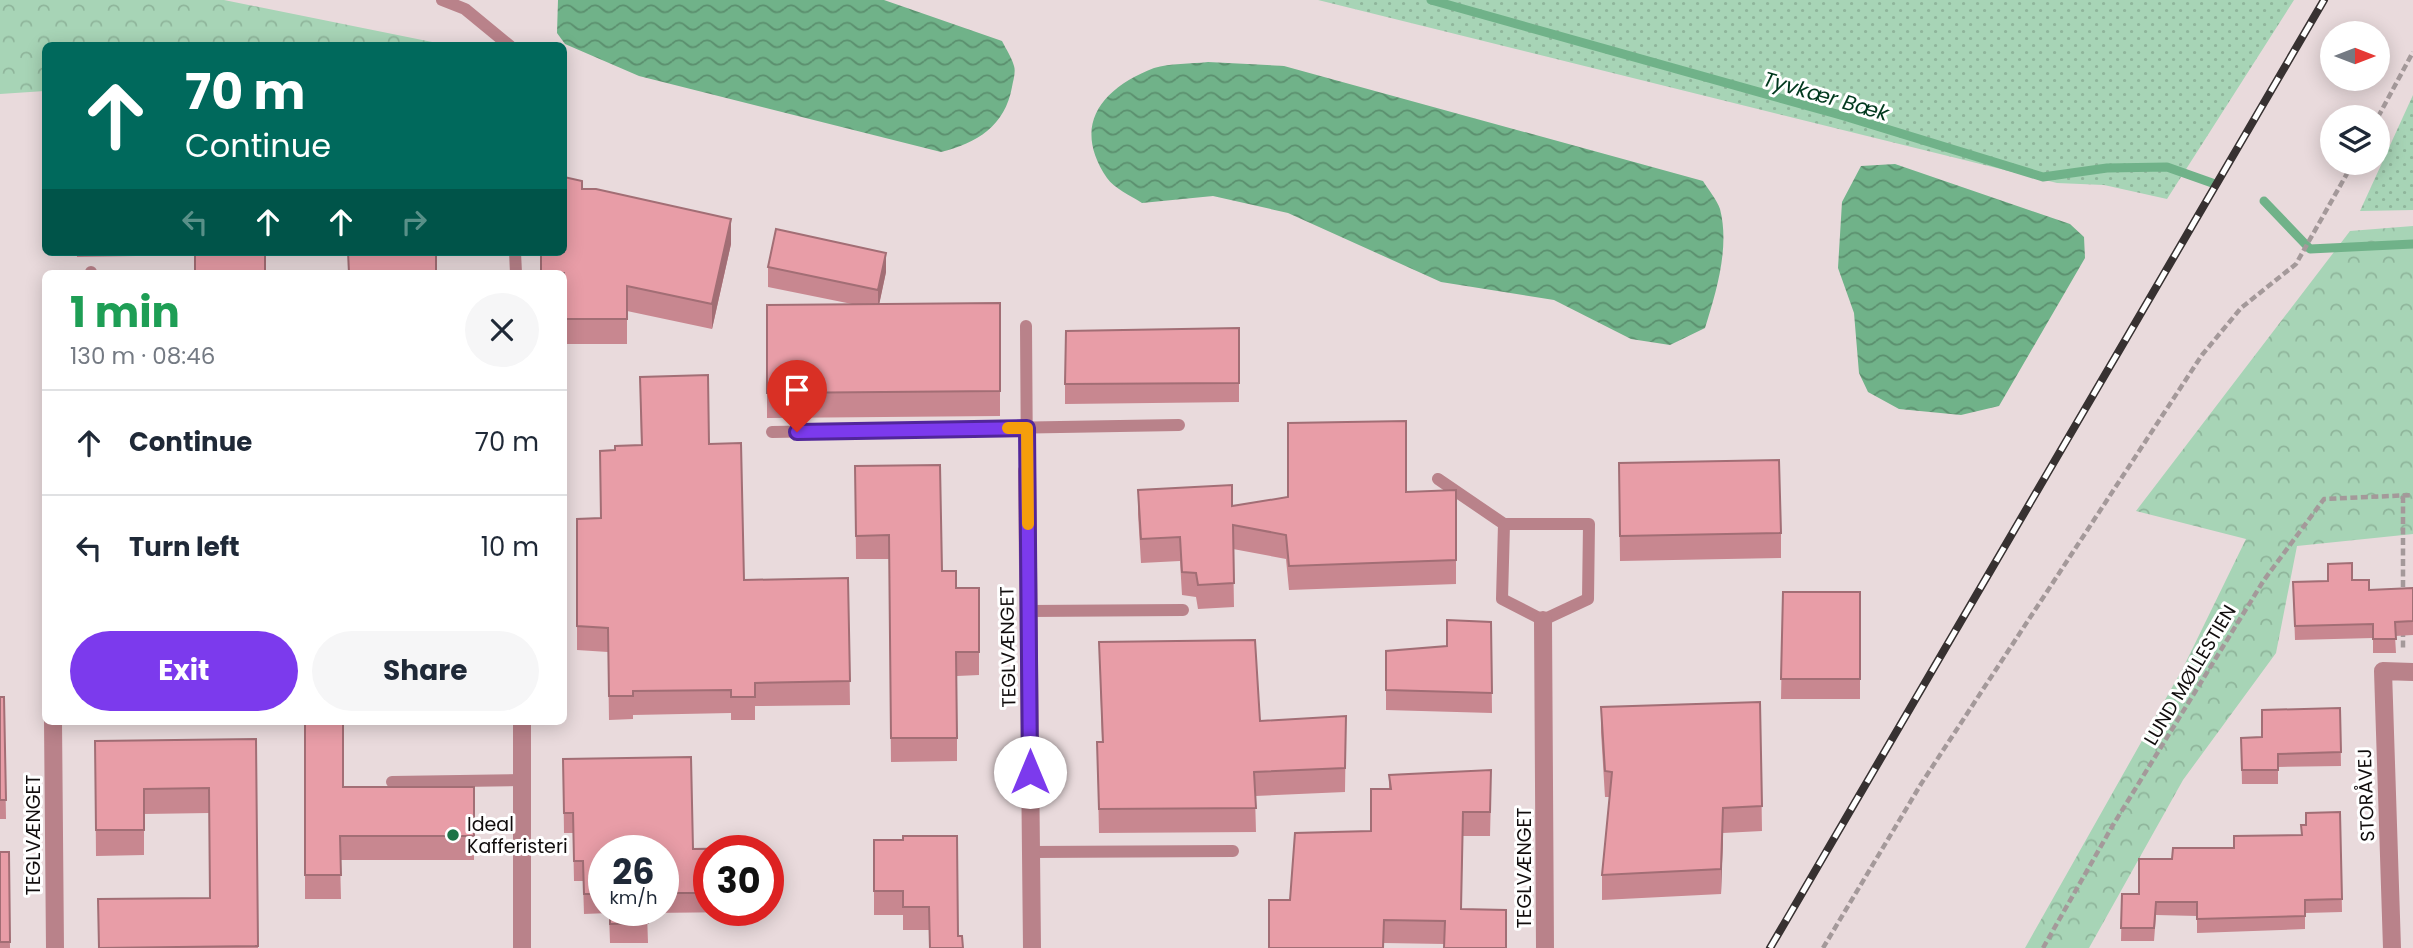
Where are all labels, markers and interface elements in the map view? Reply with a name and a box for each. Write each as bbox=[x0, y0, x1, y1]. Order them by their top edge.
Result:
north arrow bbox=[2320, 21, 2390, 91]
map controls bbox=[2320, 21, 2390, 175]
text: 70 m bbox=[185, 58, 305, 126]
water label: Tyvkær Bæk bbox=[1760, 64, 1893, 128]
icon: ahead bbox=[70, 70, 161, 161]
button: layers bbox=[2320, 105, 2390, 175]
text: Continue bbox=[185, 123, 331, 168]
icon: left bbox=[176, 203, 214, 241]
icon: ahead bbox=[249, 203, 287, 241]
icon: ahead bbox=[322, 203, 360, 241]
icon: right bbox=[395, 203, 433, 241]
text: 1 min bbox=[70, 283, 180, 342]
button: close bbox=[465, 293, 539, 367]
text: 130 m · 08:46 bbox=[70, 340, 215, 372]
pin bbox=[767, 360, 827, 432]
icon: arrive bbox=[778, 371, 816, 409]
icon: ahead bbox=[70, 424, 108, 462]
text: Continue bbox=[129, 424, 252, 460]
text: 70 m bbox=[475, 424, 539, 460]
icon: left bbox=[70, 529, 108, 567]
text: Turn left bbox=[129, 529, 240, 565]
text: 10 m bbox=[481, 529, 539, 565]
street label: TEGLVÆNGET bbox=[993, 586, 1023, 708]
street label: LUND MØLLESTIEN bbox=[2137, 600, 2243, 750]
button: Exit bbox=[70, 631, 298, 711]
button: Share bbox=[312, 631, 539, 711]
position arrow bbox=[993, 735, 1067, 809]
street label: STORÅVEJ bbox=[2351, 748, 2381, 842]
street label: TEGLVÆNGET bbox=[20, 774, 47, 896]
street label: TEGLVÆNGET bbox=[1511, 807, 1538, 929]
place label: Ideal Kafferisteri bbox=[467, 811, 568, 860]
marker: Ideal Kafferisteri bbox=[445, 827, 461, 843]
speed limit sign: 30 bbox=[693, 835, 784, 926]
text: 26 bbox=[612, 847, 655, 896]
text: km/h bbox=[610, 885, 657, 910]

